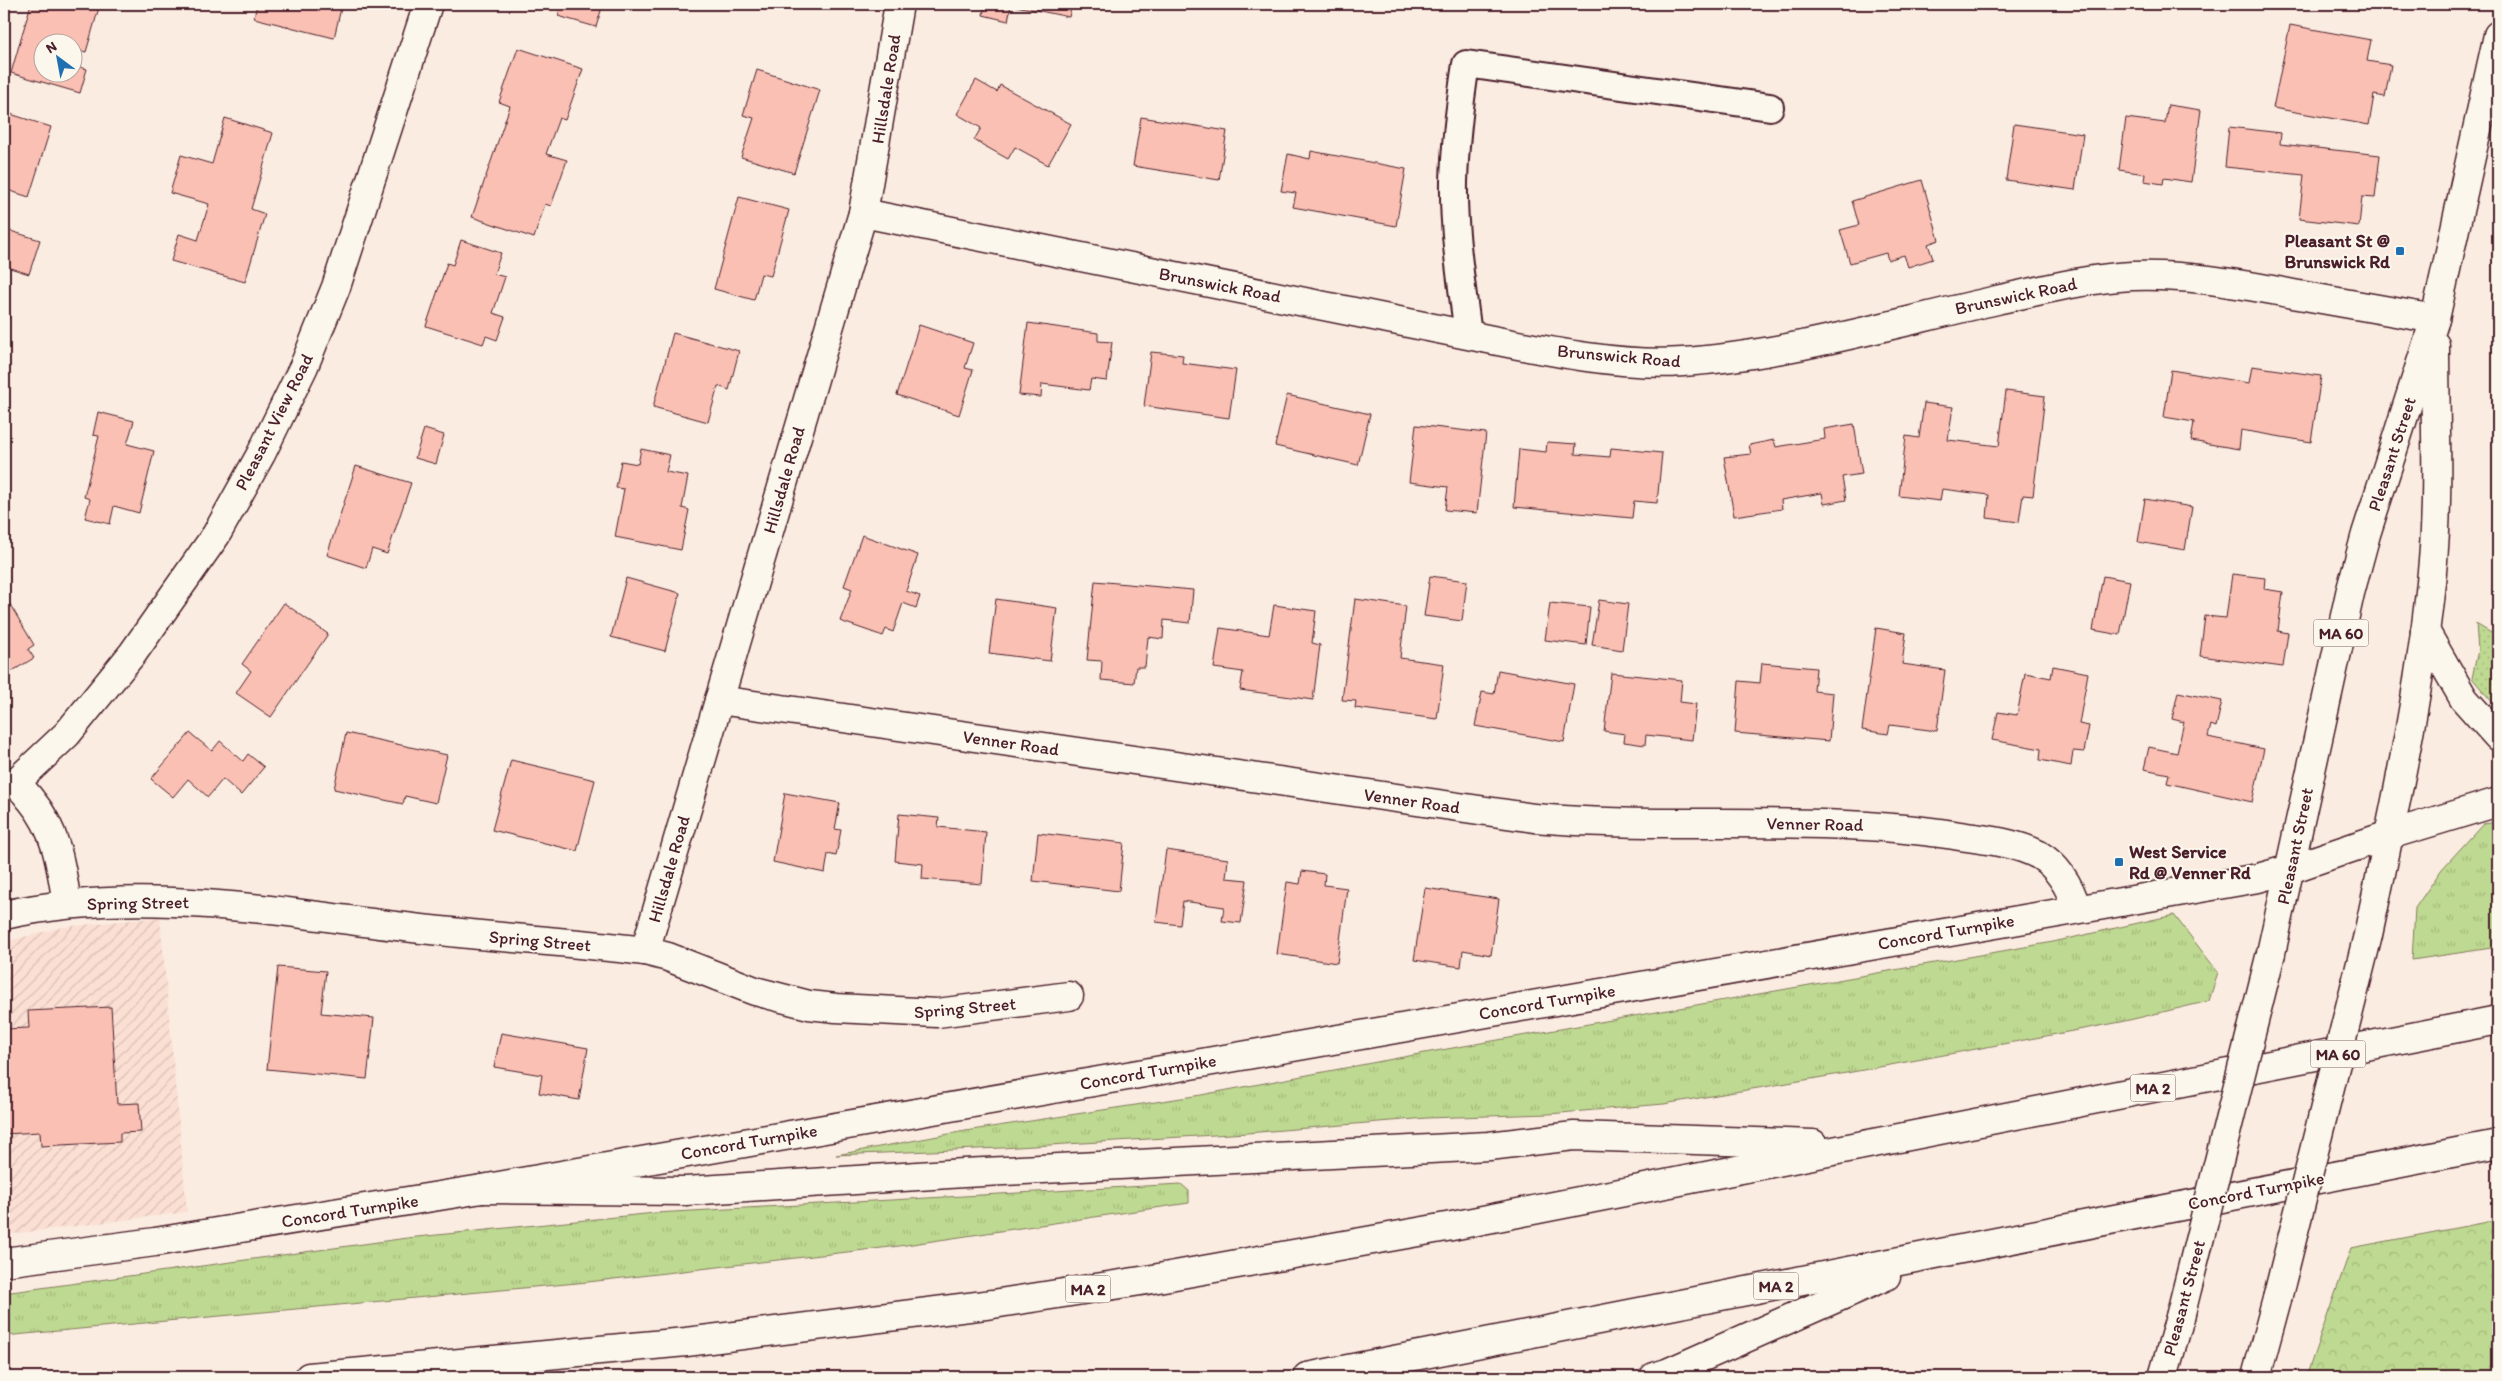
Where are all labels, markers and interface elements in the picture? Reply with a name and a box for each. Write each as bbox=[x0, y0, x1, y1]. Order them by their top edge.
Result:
north arrow bbox=[32, 32, 82, 82]
street label: Hillsdale Road bbox=[866, 32, 906, 145]
text: N bbox=[43, 38, 60, 57]
place label: Pleasant St @ Brunswick Rd bbox=[2284, 230, 2391, 273]
marker: Pleasant St @ Brunswick Rd bbox=[2394, 245, 2406, 257]
street label: Brunswick Road bbox=[1157, 262, 1283, 308]
street label: Brunswick Road bbox=[1953, 272, 2079, 320]
street label: Brunswick Road bbox=[1556, 340, 1682, 372]
street label: Pleasant View Road bbox=[230, 350, 318, 494]
street label: Pleasant Street bbox=[2363, 394, 2421, 514]
street label: Hillsdale Road bbox=[758, 424, 810, 536]
road number: MA 60 bbox=[2314, 620, 2368, 646]
street label: Venner Road bbox=[961, 725, 1061, 761]
street label: Venner Road bbox=[1362, 783, 1462, 819]
street label: Pleasant Street bbox=[2272, 785, 2318, 907]
street label: Venner Road bbox=[1766, 812, 1864, 836]
street label: Hillsdale Road bbox=[643, 813, 695, 925]
place label: West Service Rd @ Venner Rd bbox=[2129, 841, 2251, 884]
marker: West Service Rd @ Venner Rd bbox=[2113, 856, 2125, 868]
street label: Spring Street bbox=[87, 891, 190, 915]
street label: Concord Turnpike bbox=[1876, 909, 2016, 955]
street label: Spring Street bbox=[488, 926, 592, 956]
street label: Concord Turnpike bbox=[1477, 979, 1617, 1025]
street label: Spring Street bbox=[913, 993, 1017, 1023]
road number: MA 60 bbox=[2310, 1040, 2366, 1068]
street label: Concord Turnpike bbox=[1078, 1049, 1218, 1095]
road number: MA 2 bbox=[2130, 1074, 2176, 1102]
street label: Concord Turnpike bbox=[679, 1119, 819, 1165]
street label: Concord Turnpike bbox=[2186, 1167, 2326, 1215]
street label: Concord Turnpike bbox=[280, 1189, 420, 1233]
street label: Pleasant Street bbox=[2158, 1237, 2210, 1358]
road number: MA 2 bbox=[1754, 1272, 1798, 1300]
road number: MA 2 bbox=[1066, 1276, 1110, 1302]

